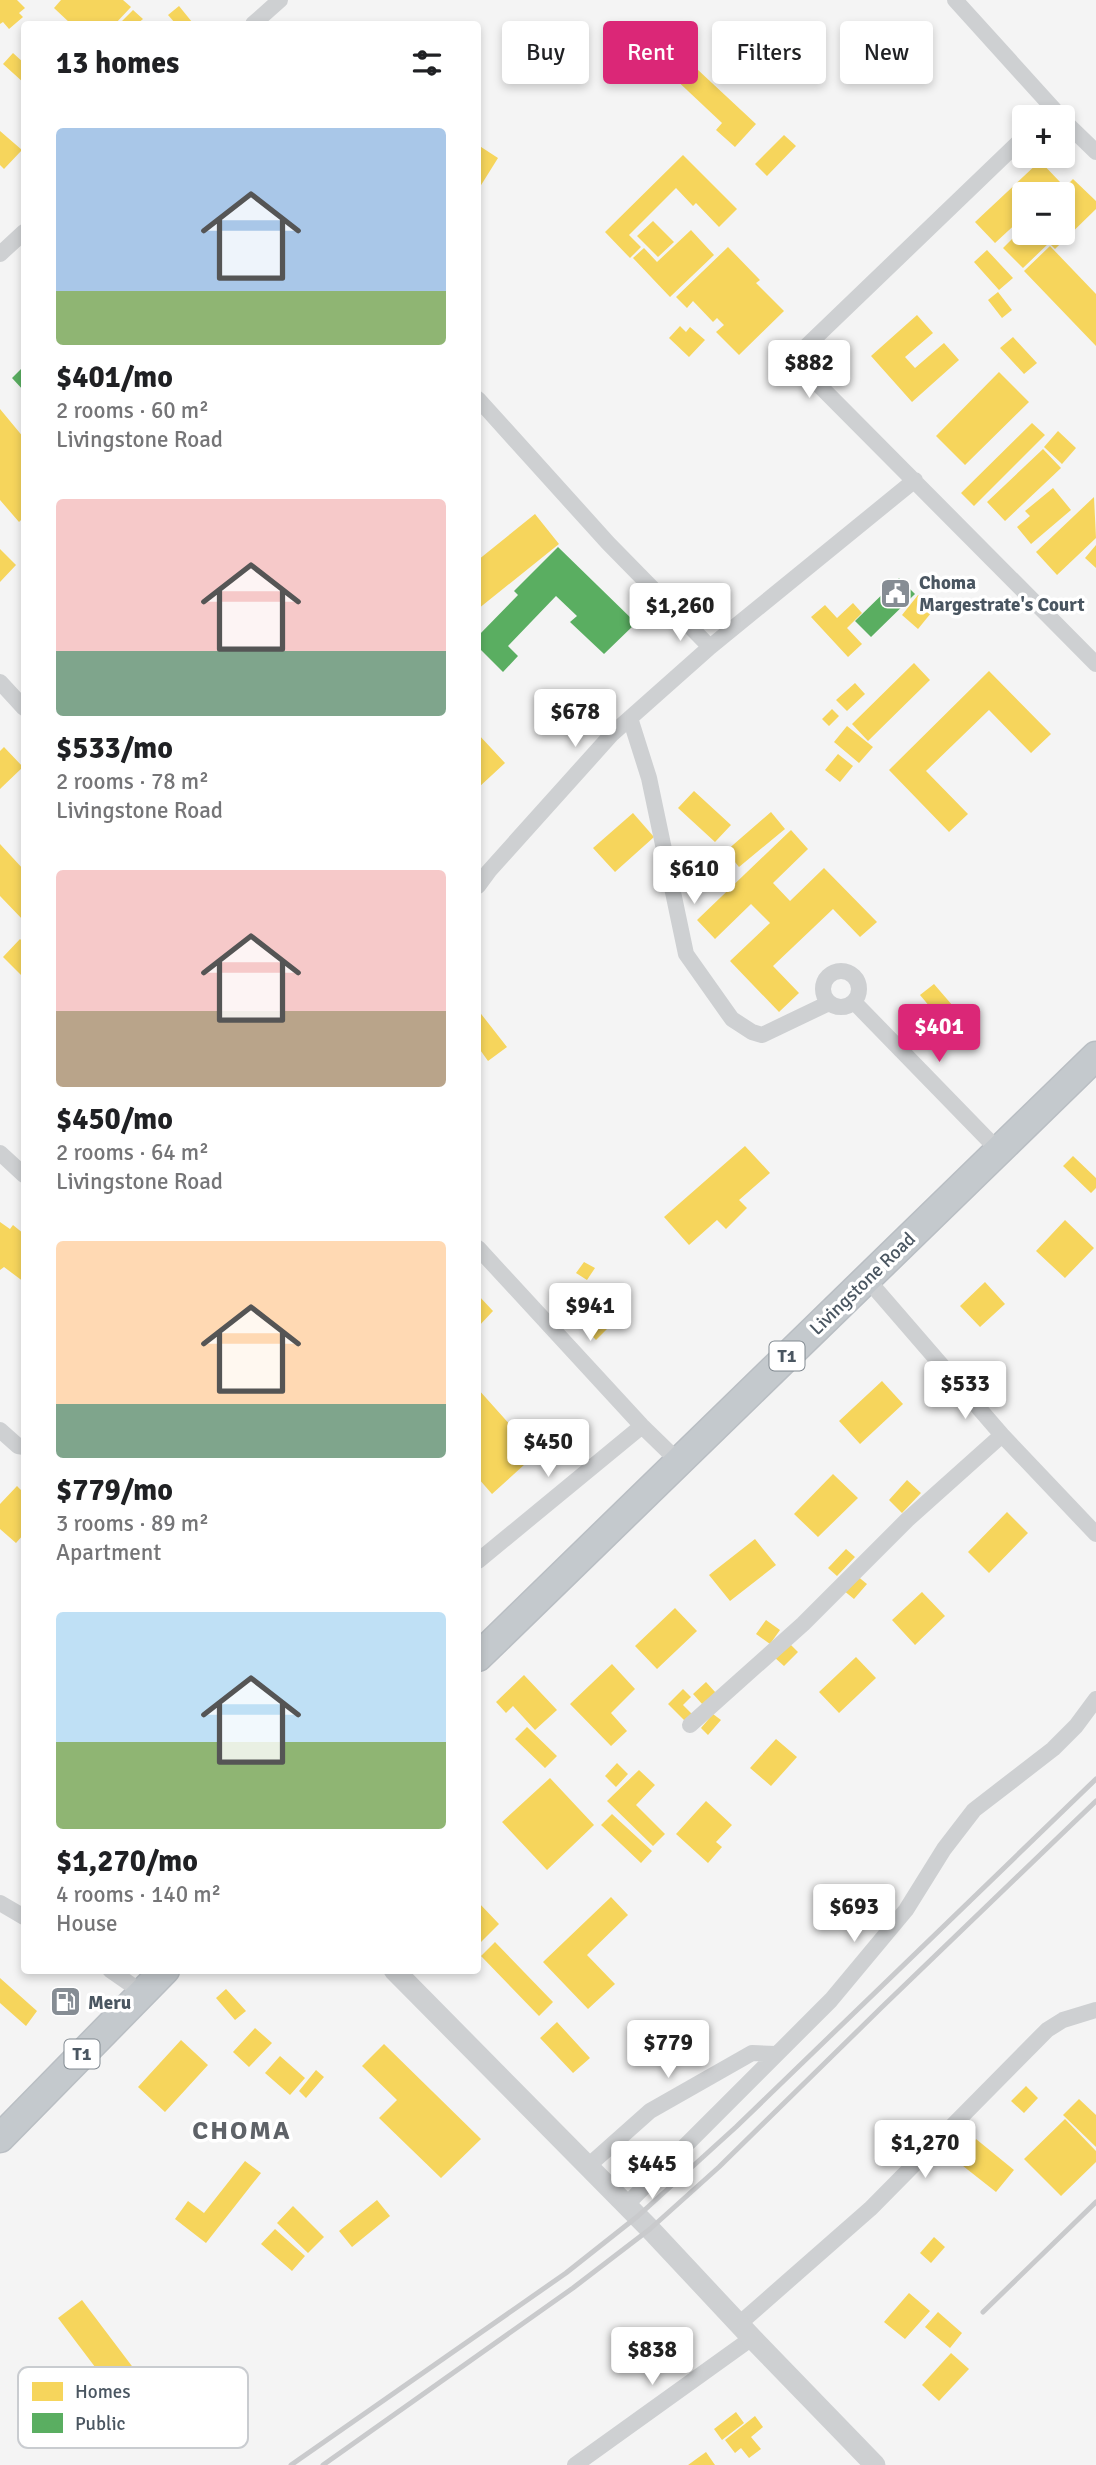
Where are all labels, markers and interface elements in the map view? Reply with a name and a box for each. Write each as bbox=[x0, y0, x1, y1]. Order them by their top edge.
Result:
chip: Buy bbox=[502, 21, 589, 84]
chip: Rent bbox=[603, 21, 698, 84]
chip: Filters bbox=[712, 21, 826, 84]
chip: New bbox=[840, 21, 933, 84]
icon: filters bbox=[408, 44, 446, 82]
text: 13 homes bbox=[56, 45, 179, 82]
map controls bbox=[1012, 105, 1075, 245]
button: + bbox=[1012, 105, 1075, 168]
icon: home bbox=[188, 173, 314, 299]
button: − bbox=[1012, 182, 1075, 245]
pin: $882 bbox=[768, 340, 850, 400]
text: $882 bbox=[784, 348, 834, 377]
text: $401/mo bbox=[56, 359, 173, 396]
text: 2 rooms · 60 m² bbox=[56, 396, 209, 425]
text: Livingstone Road bbox=[56, 425, 223, 454]
icon: home bbox=[188, 544, 314, 670]
place label: Choma Margestrate's Court bbox=[919, 571, 1085, 617]
public building icon: Choma Margestrate's Court bbox=[879, 576, 913, 610]
pin: $1,260 bbox=[623, 584, 737, 643]
text: $1,260 bbox=[646, 591, 714, 620]
pin: $678 bbox=[534, 690, 616, 749]
text: $678 bbox=[550, 697, 600, 726]
text: $533/mo bbox=[56, 730, 173, 767]
text: 2 rooms · 78 m² bbox=[56, 767, 209, 796]
text: Livingstone Road bbox=[56, 796, 223, 825]
pin: $610 bbox=[653, 846, 735, 906]
text: $610 bbox=[669, 854, 719, 883]
icon: home bbox=[188, 915, 314, 1041]
pin: $401 bbox=[898, 1004, 980, 1064]
text: $401 bbox=[914, 1012, 964, 1041]
text: $450/mo bbox=[56, 1101, 173, 1138]
text: 2 rooms · 64 m² bbox=[56, 1138, 209, 1167]
text: Livingstone Road bbox=[56, 1167, 223, 1196]
street label: Livingstone Road bbox=[805, 1227, 921, 1340]
pin: $941 bbox=[549, 1284, 631, 1343]
icon: home bbox=[188, 1286, 314, 1412]
text: $941 bbox=[565, 1291, 615, 1320]
road number: T1 bbox=[770, 1342, 804, 1371]
pin: $533 bbox=[924, 1362, 1006, 1421]
text: $533 bbox=[940, 1369, 990, 1398]
pin: $450 bbox=[507, 1420, 589, 1479]
text: $450 bbox=[523, 1427, 573, 1456]
text: $779/mo bbox=[56, 1472, 173, 1509]
text: 3 rooms · 89 m² bbox=[56, 1509, 209, 1538]
text: Apartment bbox=[56, 1538, 161, 1567]
icon: home bbox=[188, 1657, 314, 1783]
text: $1,270/mo bbox=[56, 1843, 198, 1880]
text: 4 rooms · 140 m² bbox=[56, 1880, 221, 1909]
pin: $693 bbox=[813, 1884, 895, 1944]
text: $693 bbox=[829, 1892, 879, 1921]
text: House bbox=[56, 1909, 118, 1938]
fuel station icon: Meru bbox=[48, 1985, 82, 2019]
place label: Meru bbox=[88, 1991, 131, 2015]
pin: $779 bbox=[627, 2021, 709, 2080]
text: $779 bbox=[643, 2028, 693, 2057]
road number: T1 bbox=[64, 2040, 100, 2068]
district label: CHOMA bbox=[192, 2115, 292, 2147]
pin: $1,270 bbox=[868, 2120, 982, 2180]
text: $1,270 bbox=[891, 2128, 959, 2157]
pin: $445 bbox=[611, 2142, 693, 2201]
text: $445 bbox=[627, 2149, 677, 2178]
pin: $838 bbox=[611, 2328, 693, 2387]
text: $838 bbox=[627, 2335, 677, 2364]
legend bbox=[18, 2367, 248, 2448]
text: Homes bbox=[75, 2380, 131, 2404]
text: Public bbox=[75, 2412, 126, 2436]

